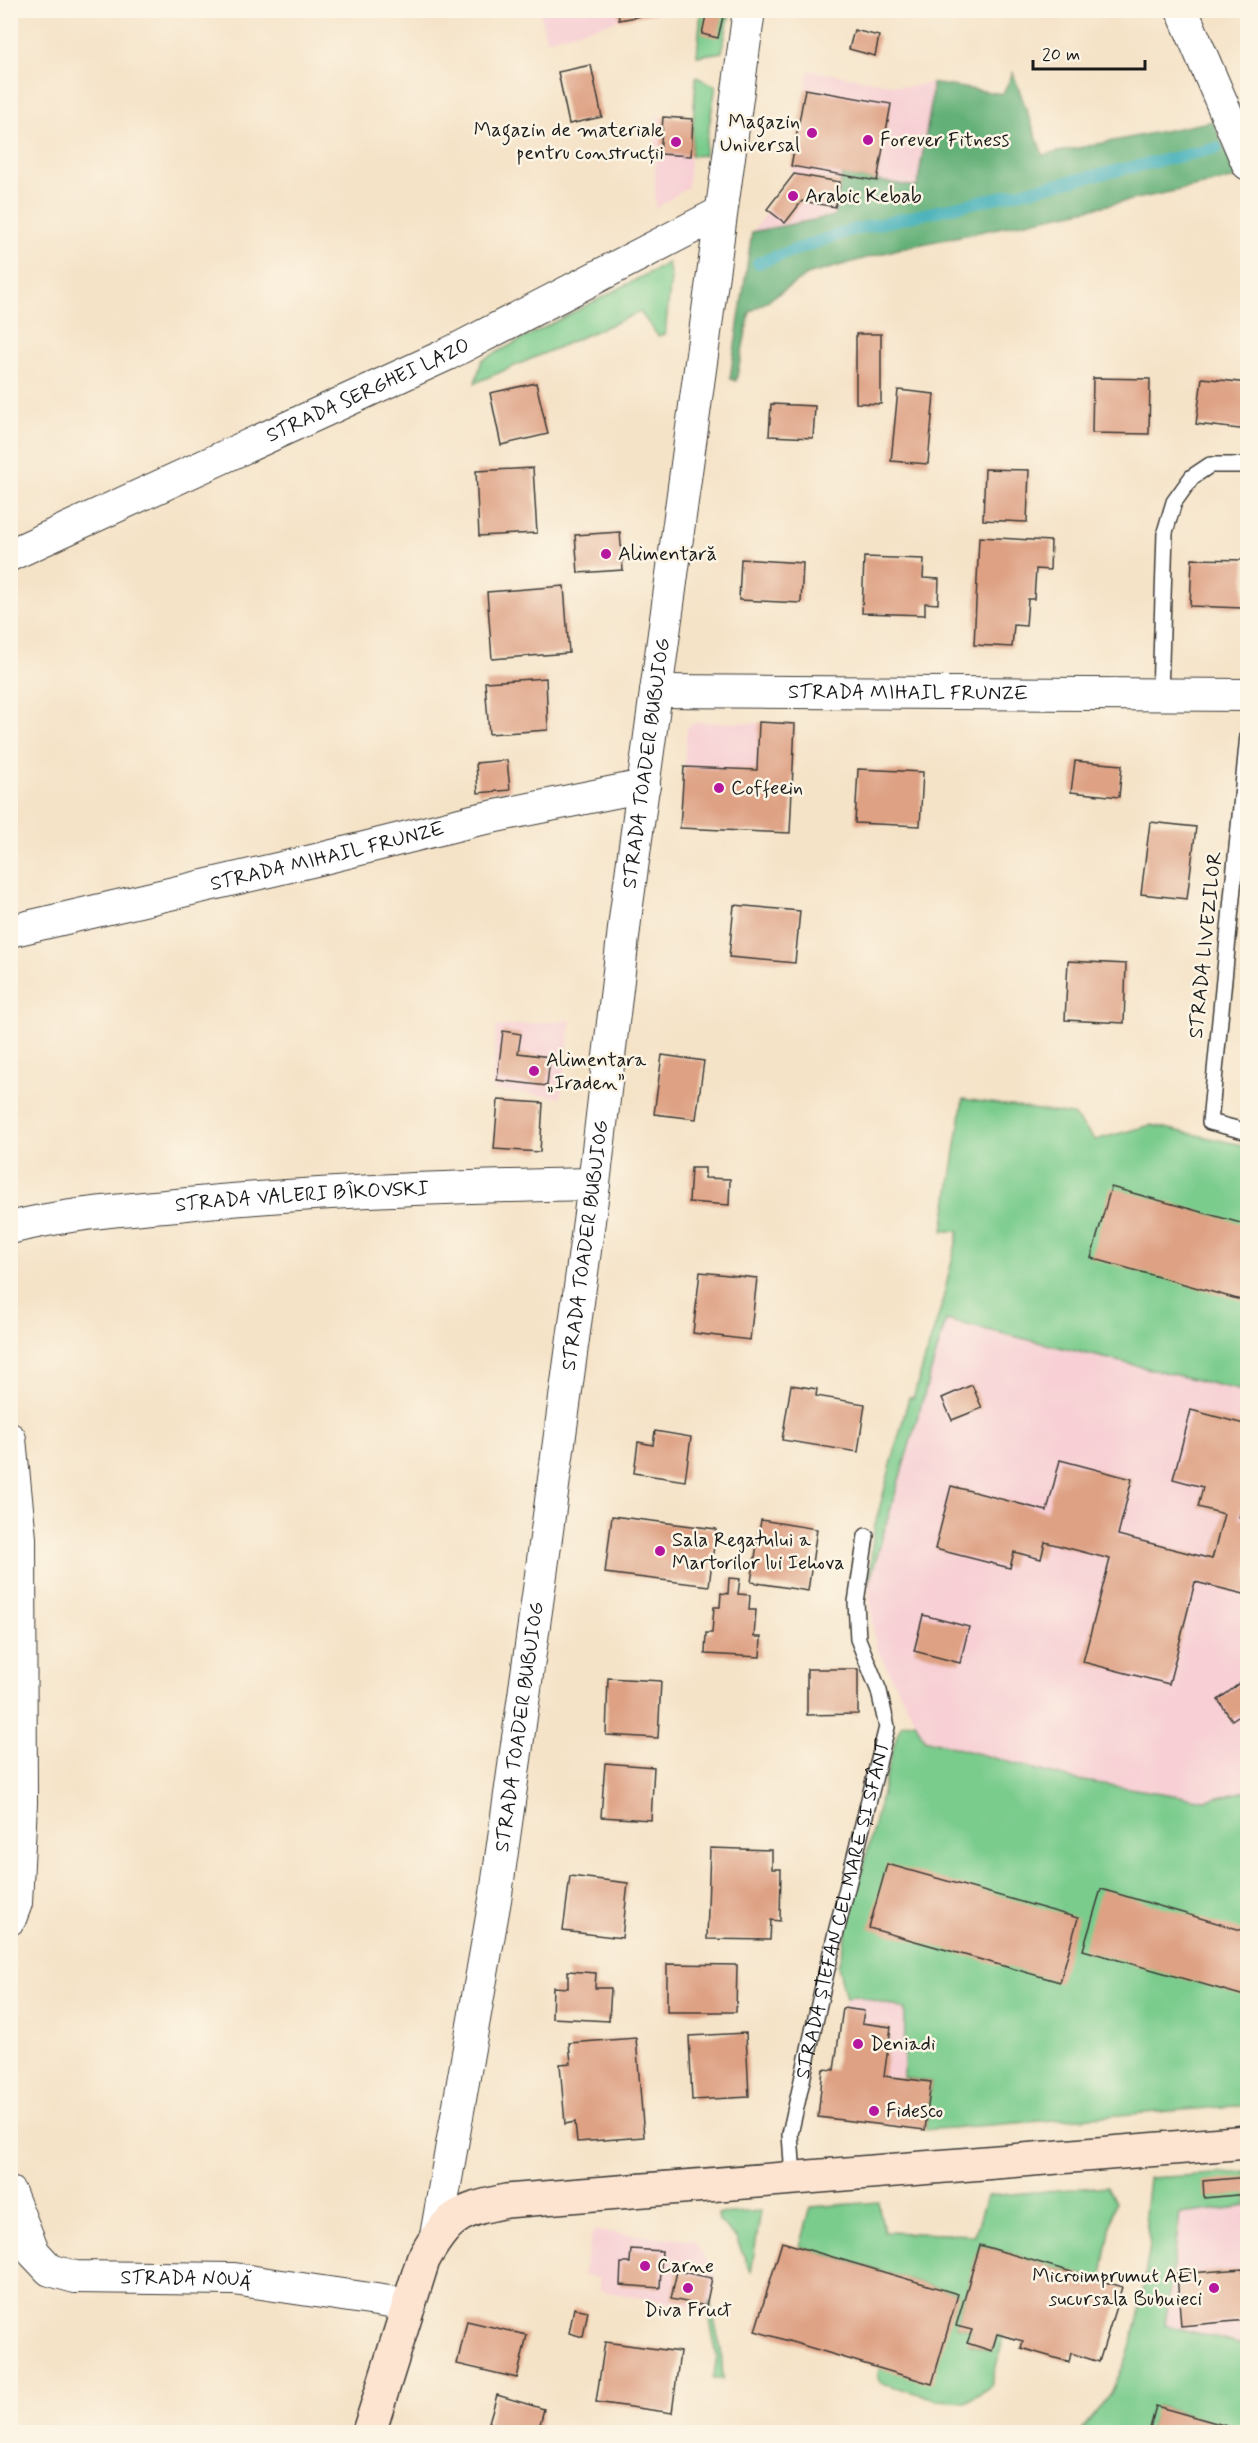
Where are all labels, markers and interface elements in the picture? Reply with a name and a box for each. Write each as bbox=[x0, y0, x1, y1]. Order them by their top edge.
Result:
scale bar bbox=[1033, 33, 1146, 71]
text: 20 m bbox=[1042, 43, 1080, 67]
place label: Magazin Universal bbox=[720, 109, 800, 159]
place label: Magazin de materiale pentru construcții bbox=[474, 117, 664, 167]
marker: Magazin Universal bbox=[805, 126, 819, 140]
place label: Forever Fitness bbox=[880, 127, 1009, 154]
marker: Forever Fitness bbox=[861, 133, 875, 147]
marker: Magazin de materiale pentru construcții bbox=[669, 135, 683, 149]
place label: Arabic Kebab bbox=[805, 183, 922, 210]
marker: Arabic Kebab bbox=[786, 189, 800, 203]
street label: STRADA SERGHEI LAZO bbox=[262, 331, 475, 449]
place label: Alimentară bbox=[618, 541, 717, 568]
marker: Alimentară bbox=[599, 547, 613, 561]
street label: STRADA TOADER BUBUIOG bbox=[616, 636, 677, 890]
street label: STRADA MIHAIL FRUNZE bbox=[788, 678, 1028, 707]
place label: Coffeein bbox=[731, 775, 803, 802]
marker: Coffeein bbox=[712, 781, 726, 795]
street label: STRADA MIHAIL FRUNZE bbox=[208, 815, 447, 898]
street label: STRADA LIVEZILOR bbox=[1183, 850, 1229, 1040]
place label: Alimentara „Iraden” bbox=[546, 1047, 647, 1097]
marker: Alimentara „Iraden” bbox=[527, 1064, 541, 1078]
street label: STRADA TOADER BUBUIOG bbox=[555, 1119, 615, 1372]
street label: STRADA VALERI BÎKOVSKI bbox=[174, 1175, 430, 1219]
place label: Sala Regatului a Martorilor lui Iehova bbox=[672, 1527, 844, 1577]
marker: Sala Regatului a Martorilor lui Iehova bbox=[653, 1544, 667, 1558]
street label: STRADA TOADER BUBUIOG bbox=[489, 1600, 551, 1854]
street label: STRADA ȘTEFAN CEL MARE ȘI SFÂNT bbox=[789, 1735, 897, 2082]
place label: Deniadi bbox=[870, 2031, 935, 2058]
marker: Deniadi bbox=[851, 2037, 865, 2051]
place label: Fidesco bbox=[886, 2098, 943, 2125]
marker: Fidesco bbox=[867, 2104, 881, 2118]
place label: Carne bbox=[657, 2253, 714, 2280]
marker: Carne bbox=[638, 2259, 652, 2273]
place label: Microimprumut AEI, sucursala Bubuieci bbox=[1032, 2263, 1202, 2313]
street label: STRADA NOUĂ bbox=[120, 2264, 254, 2295]
marker: Diva Fruct bbox=[681, 2281, 695, 2295]
marker: Microimprumut AEI, sucursala Bubuieci bbox=[1207, 2281, 1221, 2295]
place label: Diva Fruct bbox=[644, 2297, 732, 2324]

